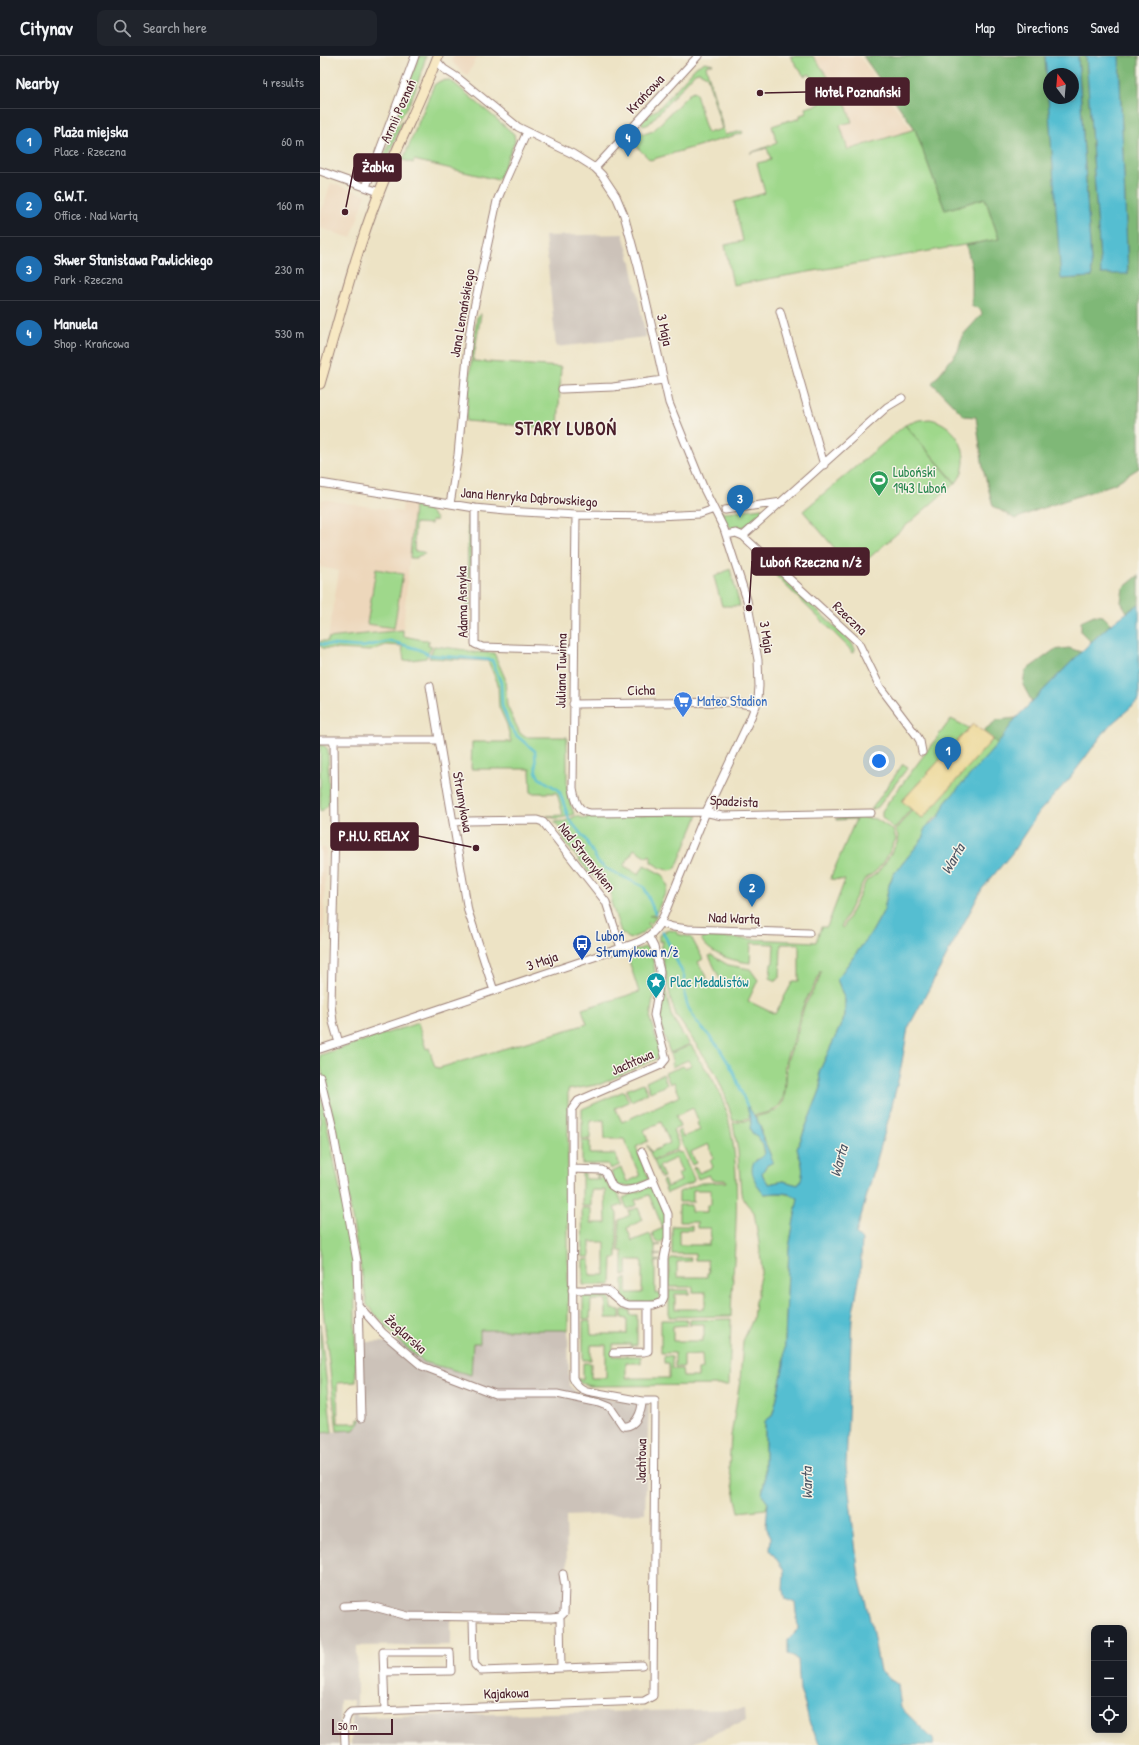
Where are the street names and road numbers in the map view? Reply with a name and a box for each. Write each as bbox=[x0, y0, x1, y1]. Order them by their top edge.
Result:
street label: Krańcowa bbox=[621, 69, 668, 118]
street label: Armii Poznań bbox=[375, 76, 420, 146]
street label: Jana Lemańskiego bbox=[444, 267, 480, 359]
street label: 3 Maja bbox=[652, 312, 678, 348]
street label: Jana Henryka Dąbrowskiego bbox=[460, 482, 598, 512]
street label: Adama Asnyka bbox=[451, 565, 473, 638]
street label: Rzeczna bbox=[829, 597, 872, 639]
street label: 3 Maja bbox=[755, 620, 779, 655]
street label: Juliana Tuwima bbox=[550, 633, 571, 709]
street label: Cicha bbox=[627, 680, 655, 699]
street label: Strumykowa bbox=[448, 770, 478, 834]
street label: Spadzista bbox=[709, 790, 759, 812]
street label: Nad Strumykiem bbox=[553, 818, 621, 896]
street label: Nad Wartą bbox=[708, 907, 762, 928]
street label: 3 Maja bbox=[524, 946, 561, 976]
street label: Jachtowa bbox=[608, 1044, 656, 1079]
street label: Żeglarska bbox=[381, 1310, 432, 1359]
street label: Jachtowa bbox=[631, 1438, 650, 1483]
street label: Kajakowa bbox=[483, 1682, 529, 1704]

